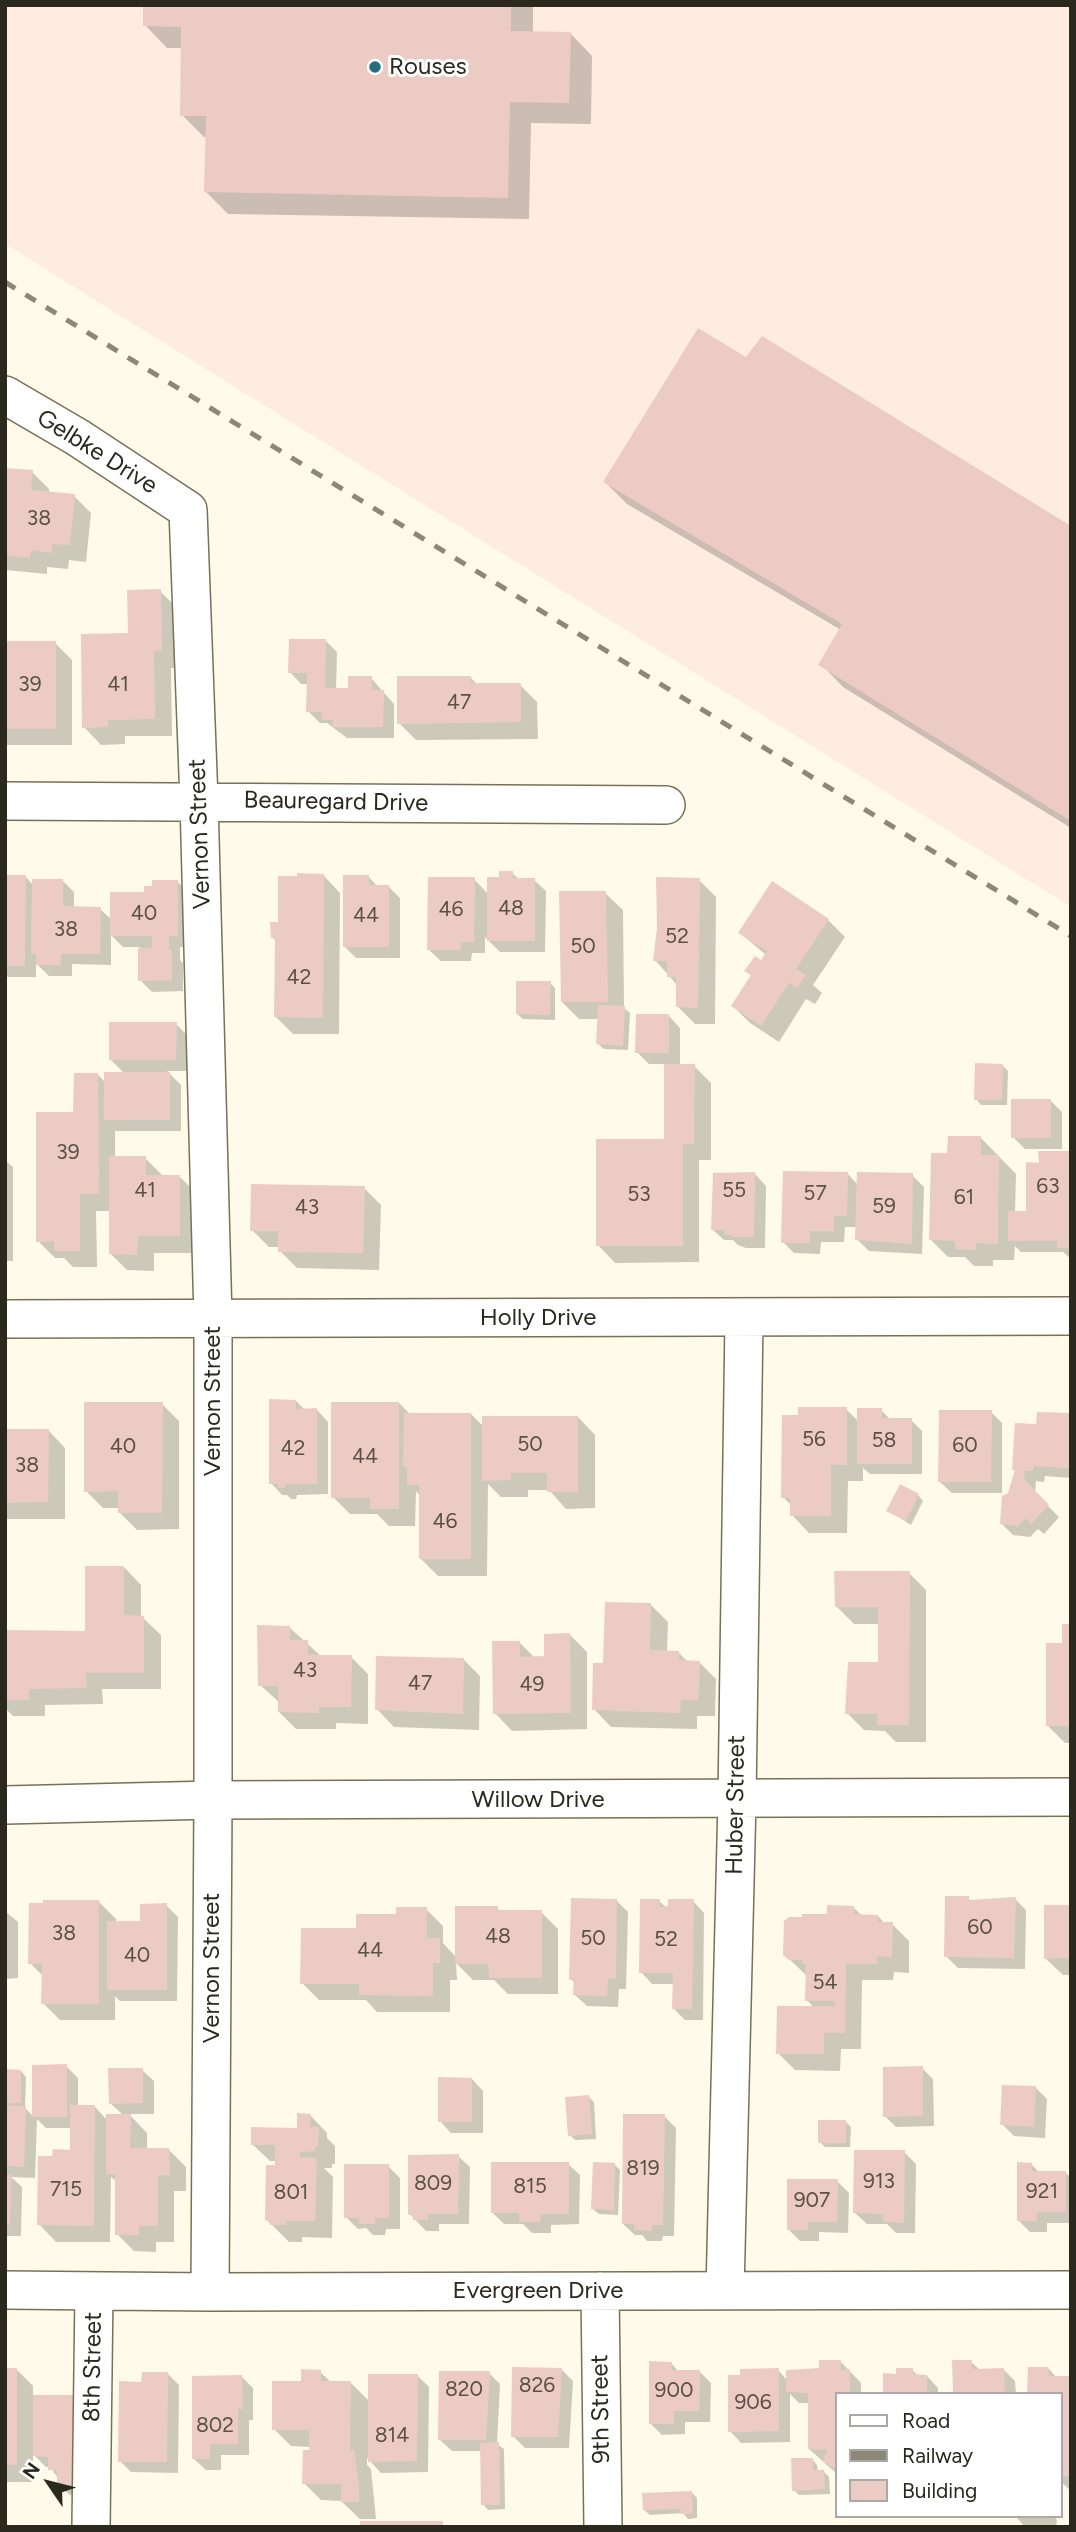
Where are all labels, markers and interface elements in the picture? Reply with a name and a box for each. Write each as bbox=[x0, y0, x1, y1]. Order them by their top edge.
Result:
place label: Rouses bbox=[389, 53, 467, 81]
marker: Rouses bbox=[367, 59, 383, 75]
street label: Gelbke Drive bbox=[31, 404, 163, 500]
house number: 38 bbox=[27, 506, 51, 532]
house number: 39 bbox=[18, 672, 42, 698]
house number: 41 bbox=[107, 672, 129, 698]
house number: 47 bbox=[447, 690, 471, 716]
street label: Vernon Street bbox=[183, 758, 217, 910]
street label: Beauregard Drive bbox=[243, 786, 429, 818]
house number: 48 bbox=[498, 896, 524, 922]
house number: 46 bbox=[439, 897, 463, 923]
house number: 40 bbox=[131, 901, 157, 927]
house number: 44 bbox=[353, 903, 379, 929]
house number: 38 bbox=[54, 917, 78, 943]
house number: 52 bbox=[665, 924, 689, 950]
house number: 50 bbox=[570, 934, 596, 960]
house number: 42 bbox=[287, 965, 311, 991]
house number: 39 bbox=[56, 1140, 80, 1166]
house number: 63 bbox=[1036, 1174, 1060, 1200]
house number: 41 bbox=[134, 1178, 156, 1204]
house number: 55 bbox=[722, 1178, 746, 1204]
house number: 57 bbox=[803, 1181, 827, 1207]
house number: 53 bbox=[627, 1182, 651, 1208]
house number: 61 bbox=[954, 1185, 974, 1211]
house number: 59 bbox=[872, 1194, 896, 1220]
house number: 43 bbox=[295, 1195, 319, 1221]
street label: Holly Drive bbox=[480, 1304, 596, 1332]
street label: Vernon Street bbox=[199, 1326, 227, 1476]
house number: 56 bbox=[802, 1427, 826, 1453]
house number: 58 bbox=[872, 1428, 896, 1454]
house number: 50 bbox=[517, 1432, 543, 1458]
house number: 60 bbox=[952, 1433, 978, 1459]
house number: 40 bbox=[110, 1434, 136, 1460]
house number: 42 bbox=[281, 1436, 305, 1462]
house number: 44 bbox=[352, 1444, 378, 1470]
house number: 38 bbox=[15, 1453, 39, 1479]
house number: 46 bbox=[433, 1509, 457, 1535]
house number: 43 bbox=[293, 1658, 317, 1684]
house number: 47 bbox=[408, 1671, 432, 1697]
house number: 49 bbox=[520, 1672, 544, 1698]
street label: Huber Street bbox=[720, 1735, 752, 1875]
street label: Willow Drive bbox=[471, 1786, 605, 1814]
street label: Vernon Street bbox=[198, 1893, 226, 2043]
house number: 60 bbox=[967, 1915, 993, 1941]
house number: 38 bbox=[52, 1921, 76, 1947]
house number: 48 bbox=[485, 1924, 511, 1950]
house number: 50 bbox=[580, 1926, 606, 1952]
house number: 52 bbox=[654, 1927, 678, 1953]
house number: 44 bbox=[357, 1938, 383, 1964]
house number: 40 bbox=[124, 1943, 150, 1969]
house number: 54 bbox=[812, 1970, 838, 1996]
house number: 819 bbox=[626, 2156, 660, 2182]
house number: 913 bbox=[863, 2169, 895, 2195]
house number: 809 bbox=[414, 2171, 452, 2197]
house number: 815 bbox=[513, 2174, 547, 2200]
house number: 715 bbox=[50, 2177, 82, 2203]
house number: 921 bbox=[1026, 2179, 1058, 2205]
house number: 801 bbox=[273, 2180, 309, 2206]
house number: 907 bbox=[794, 2188, 830, 2214]
street label: Evergreen Drive bbox=[453, 2277, 623, 2305]
street label: 8th Street bbox=[78, 2312, 108, 2422]
street label: 9th Street bbox=[586, 2354, 616, 2464]
house number: 826 bbox=[519, 2373, 555, 2399]
house number: 820 bbox=[445, 2377, 483, 2403]
house number: 900 bbox=[655, 2378, 693, 2404]
house number: 906 bbox=[734, 2390, 772, 2416]
legend bbox=[834, 2392, 1062, 2518]
text: Road bbox=[902, 2408, 950, 2433]
house number: 802 bbox=[196, 2413, 234, 2439]
house number: 814 bbox=[375, 2423, 409, 2449]
text: Railway bbox=[902, 2443, 973, 2468]
north arrow bbox=[14, 2448, 84, 2518]
text: N bbox=[18, 2458, 45, 2483]
text: Building bbox=[902, 2478, 977, 2503]

